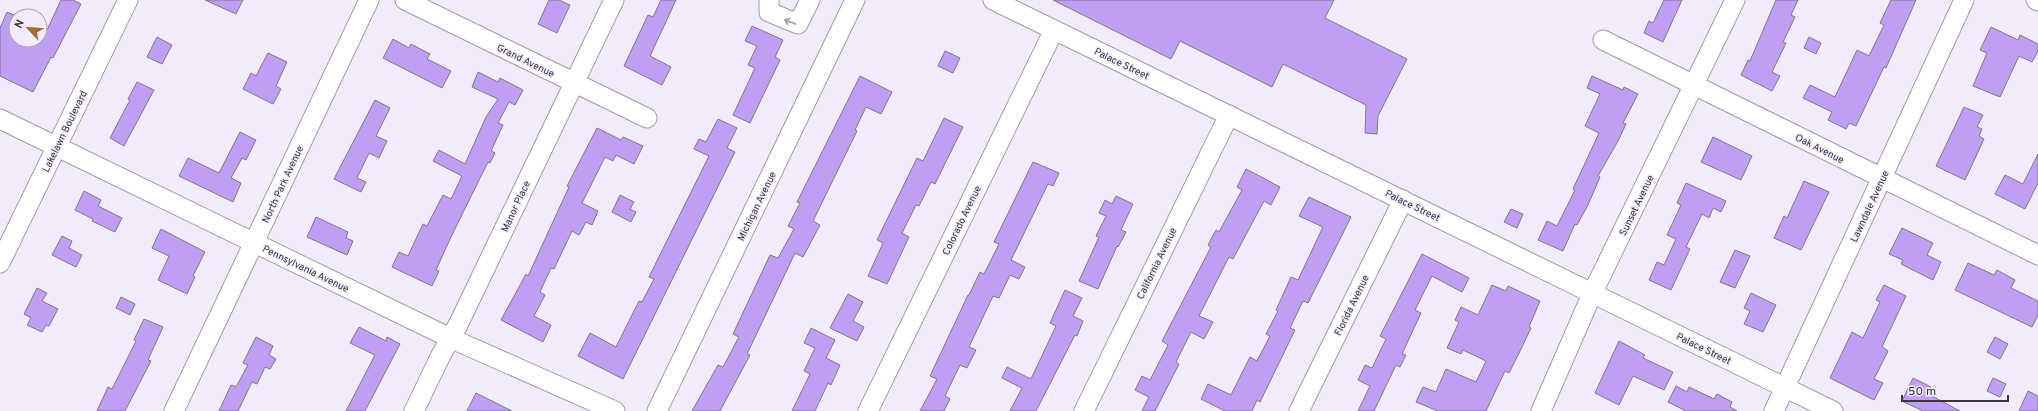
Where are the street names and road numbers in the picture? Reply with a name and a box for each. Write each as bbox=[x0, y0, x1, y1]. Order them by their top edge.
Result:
street label: Grand Avenue bbox=[494, 42, 556, 81]
street label: Palace Street bbox=[1092, 45, 1151, 83]
street label: Lakelawn Boulevard bbox=[40, 89, 91, 175]
street label: Oak Avenue bbox=[1793, 131, 1846, 167]
street label: North Park Avenue bbox=[260, 144, 307, 226]
street label: Lawndale Avenue bbox=[1848, 169, 1893, 245]
street label: Michigan Avenue bbox=[735, 170, 780, 244]
street label: Sunset Avenue bbox=[1617, 173, 1658, 238]
street label: Manor Place bbox=[499, 179, 534, 235]
street label: Colorado Avenue bbox=[940, 184, 985, 258]
street label: Palace Street bbox=[1383, 187, 1442, 225]
street label: California Avenue bbox=[1134, 226, 1180, 302]
street label: Pennsylvania Avenue bbox=[260, 243, 351, 296]
street label: Florida Avenue bbox=[1332, 273, 1373, 338]
street label: Palace Street bbox=[1674, 330, 1733, 368]

